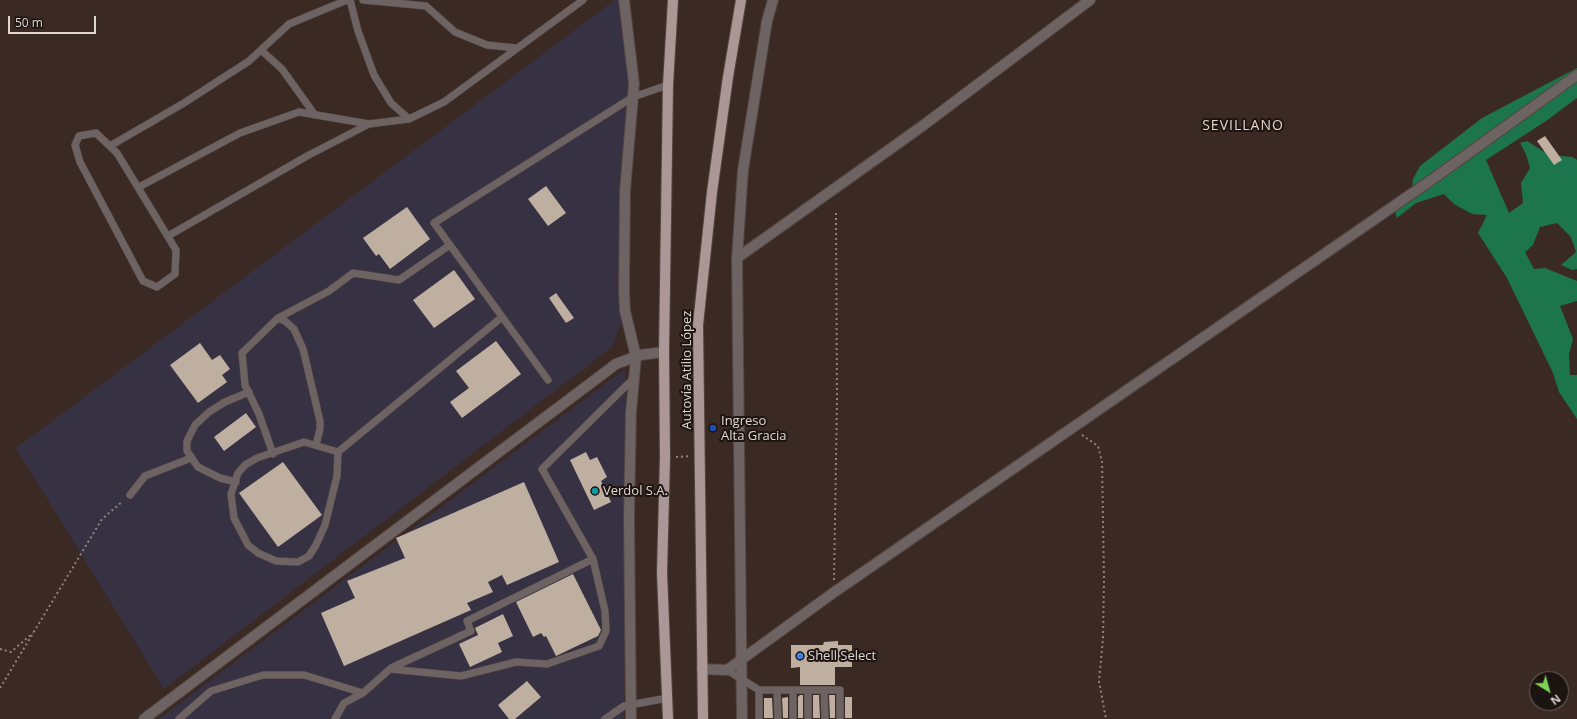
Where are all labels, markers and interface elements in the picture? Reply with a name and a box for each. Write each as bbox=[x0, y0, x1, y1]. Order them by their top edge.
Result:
scale bar bbox=[10, 8, 98, 34]
text: 50 m bbox=[15, 14, 43, 31]
district label: SEVILLANO bbox=[1202, 118, 1284, 134]
street label: Autovía Atilio López bbox=[679, 311, 695, 429]
place label: Ingreso Alta Gracia bbox=[721, 413, 786, 444]
marker: Ingreso Alta Gracia bbox=[708, 423, 718, 433]
place label: Verdol S.A. bbox=[603, 483, 668, 499]
marker: Verdol S.A. bbox=[590, 486, 600, 496]
place label: Shell Select bbox=[808, 648, 876, 664]
marker: Shell Select bbox=[795, 651, 805, 661]
north arrow bbox=[1529, 671, 1569, 711]
text: N bbox=[1548, 691, 1564, 709]

